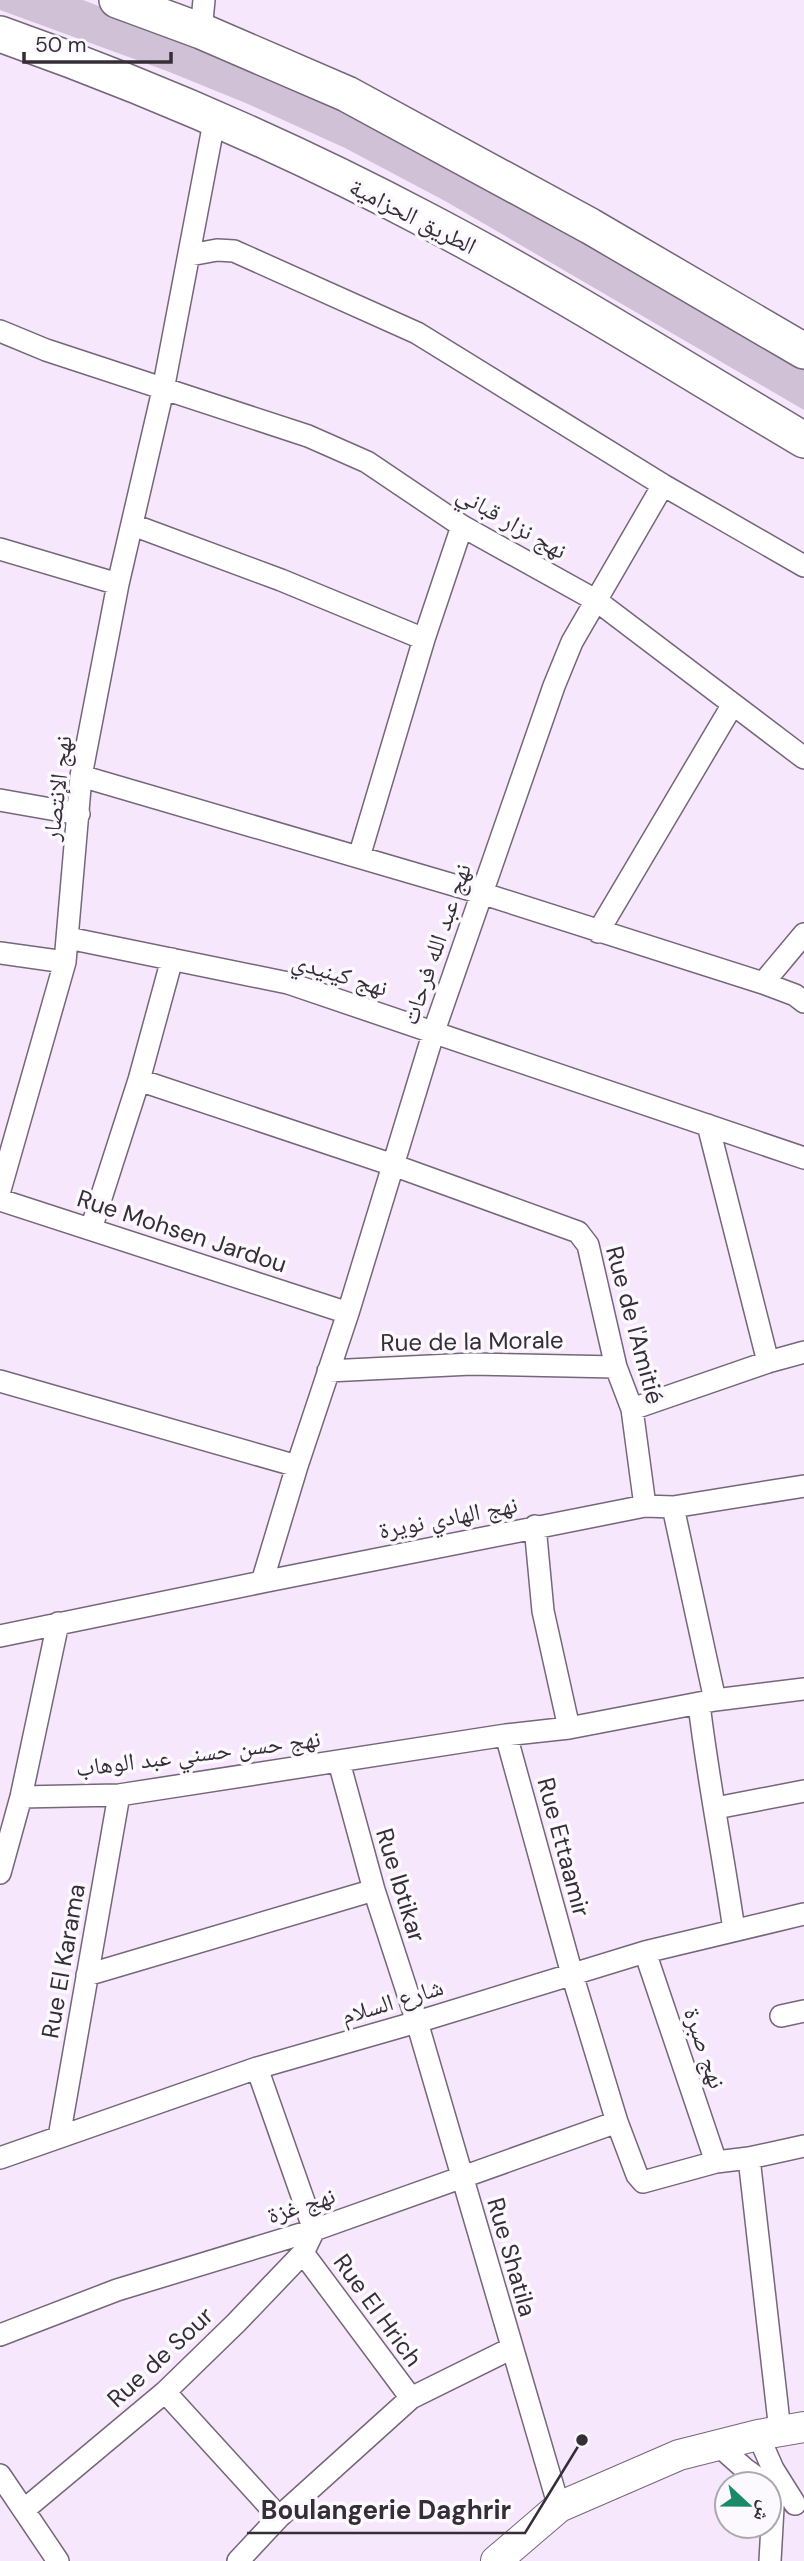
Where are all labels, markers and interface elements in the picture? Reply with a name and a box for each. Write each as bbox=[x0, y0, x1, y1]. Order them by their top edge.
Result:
scale bar bbox=[24, 21, 172, 65]
text: 50 m bbox=[35, 31, 86, 59]
street label: الطريق الحزامية bbox=[344, 171, 482, 261]
street label: نهج نزار قباني bbox=[449, 478, 573, 569]
street label: نهج الإنتصار bbox=[35, 734, 79, 843]
street label: نهج عبد الله فرحات bbox=[394, 859, 478, 1029]
street label: نهج كينيدي bbox=[287, 945, 392, 1007]
street label: Rue Mohsen Jardou bbox=[73, 1182, 291, 1280]
street label: Rue de l'Amitié bbox=[599, 1242, 671, 1408]
street label: Rue de la Morale bbox=[380, 1324, 564, 1358]
street label: نهج الهادي نويرة bbox=[376, 1488, 521, 1550]
street label: نهج حسن حسني عبد الوهاب bbox=[74, 1723, 323, 1787]
street label: Rue Ettaamir bbox=[531, 1774, 597, 1920]
street label: Rue Ibtikar bbox=[369, 1824, 433, 1946]
street label: Rue El Karama bbox=[34, 1881, 92, 2041]
street label: شارع السلام bbox=[337, 1971, 447, 2032]
street label: نهج صبرة bbox=[677, 2003, 733, 2093]
street label: نهج غزة bbox=[263, 2179, 339, 2231]
street label: Rue Shatila bbox=[480, 2194, 544, 2320]
street label: Rue El Hrich bbox=[327, 2248, 429, 2372]
street label: Rue de Sour bbox=[100, 2300, 220, 2414]
north arrow bbox=[713, 2470, 783, 2540]
callout: Boulangerie Daghrir bbox=[247, 2486, 525, 2533]
text: Boulangerie Daghrir bbox=[261, 2493, 512, 2527]
text: ش bbox=[748, 2497, 779, 2525]

